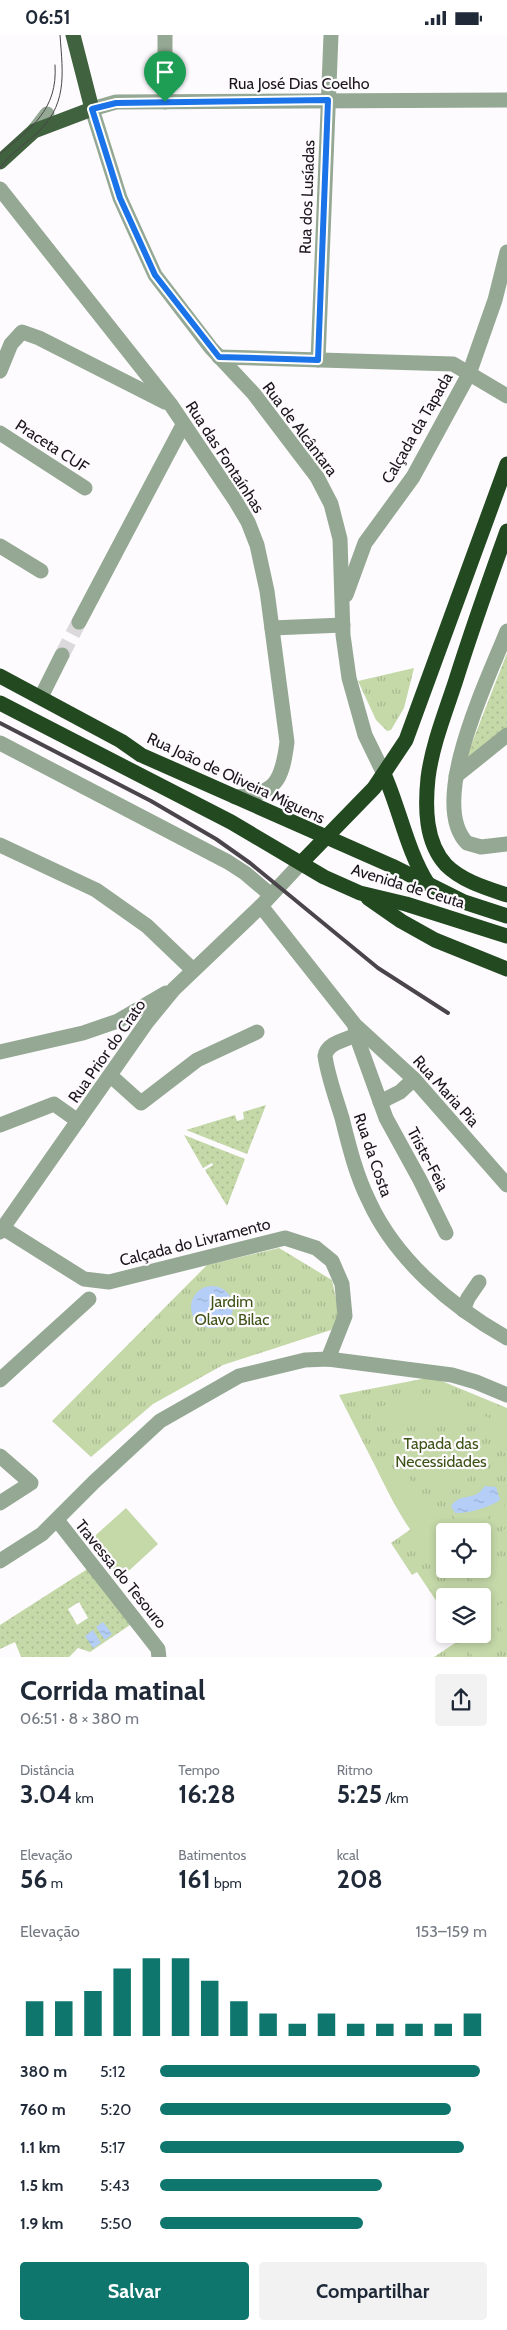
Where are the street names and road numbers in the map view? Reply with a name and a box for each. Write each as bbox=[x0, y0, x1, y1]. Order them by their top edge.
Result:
street label: Rua José Dias Coelho bbox=[229, 74, 370, 93]
street label: Rua dos Lusíadas bbox=[296, 139, 318, 254]
street label: Calçada da Tapada bbox=[378, 369, 457, 487]
street label: Rua de Alcântara bbox=[259, 378, 342, 480]
street label: Rua das Fontaínhas bbox=[182, 397, 268, 517]
street label: Praceta CUF bbox=[12, 415, 93, 477]
street label: Rua João de Oliveira Miguens bbox=[144, 728, 328, 828]
street label: Avenida de Ceuta bbox=[349, 860, 467, 912]
street label: Rua Prior do Crato bbox=[64, 996, 150, 1106]
street label: Rua Maria Pia bbox=[409, 1051, 483, 1131]
street label: Rua da Costa bbox=[350, 1111, 396, 1200]
street label: Triste-Feia bbox=[403, 1124, 453, 1194]
street label: Calçada do Livramento bbox=[118, 1214, 273, 1270]
street label: Travessa do Tesouro bbox=[71, 1516, 171, 1632]

